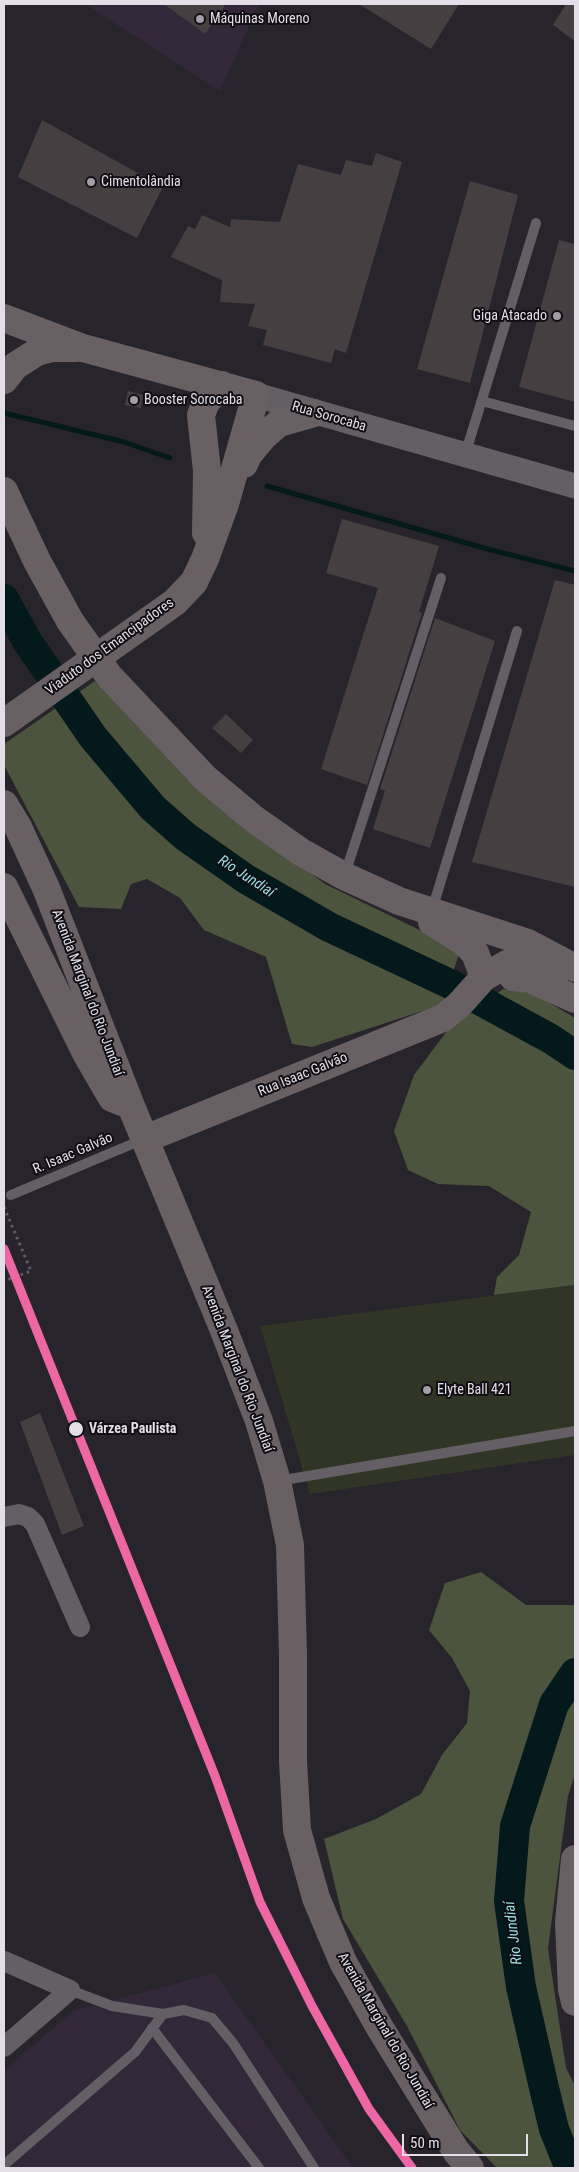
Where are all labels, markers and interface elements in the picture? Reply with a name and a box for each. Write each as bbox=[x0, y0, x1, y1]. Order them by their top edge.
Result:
place label: Máquinas Moreno bbox=[210, 11, 309, 27]
marker: Máquinas Moreno bbox=[194, 13, 206, 25]
place label: Cimentolândia bbox=[101, 174, 181, 190]
marker: Cimentolândia bbox=[85, 176, 97, 188]
place label: Giga Atacado bbox=[473, 308, 547, 324]
marker: Giga Atacado bbox=[551, 310, 563, 322]
place label: Booster Sorocaba bbox=[144, 392, 242, 408]
marker: Booster Sorocaba bbox=[128, 394, 140, 406]
street label: Rua Sorocaba bbox=[290, 398, 368, 436]
street label: Viaduto dos Emancipadores bbox=[43, 595, 177, 699]
water label: Rio Jundiaí bbox=[214, 852, 278, 902]
street label: Avenida Marginal do Rio Jundiaí bbox=[47, 907, 127, 1079]
street label: Rua Isaac Galvão bbox=[256, 1049, 350, 1101]
street label: R. Isaac Galvão bbox=[31, 1130, 115, 1178]
street label: Avenida Marginal do Rio Jundiaí bbox=[197, 1283, 277, 1455]
place label: Elyte Ball 421 bbox=[437, 1382, 512, 1398]
marker: Elyte Ball 421 bbox=[421, 1384, 433, 1396]
marker: Várzea Paulista bbox=[67, 1420, 85, 1438]
place label: Várzea Paulista bbox=[89, 1421, 176, 1437]
water label: Rio Jundiaí bbox=[501, 1900, 527, 1966]
street label: Avenida Marginal do Rio Jundiaí bbox=[333, 1950, 437, 2112]
scale bar bbox=[404, 2124, 530, 2156]
text: 50 m bbox=[410, 2134, 440, 2152]

